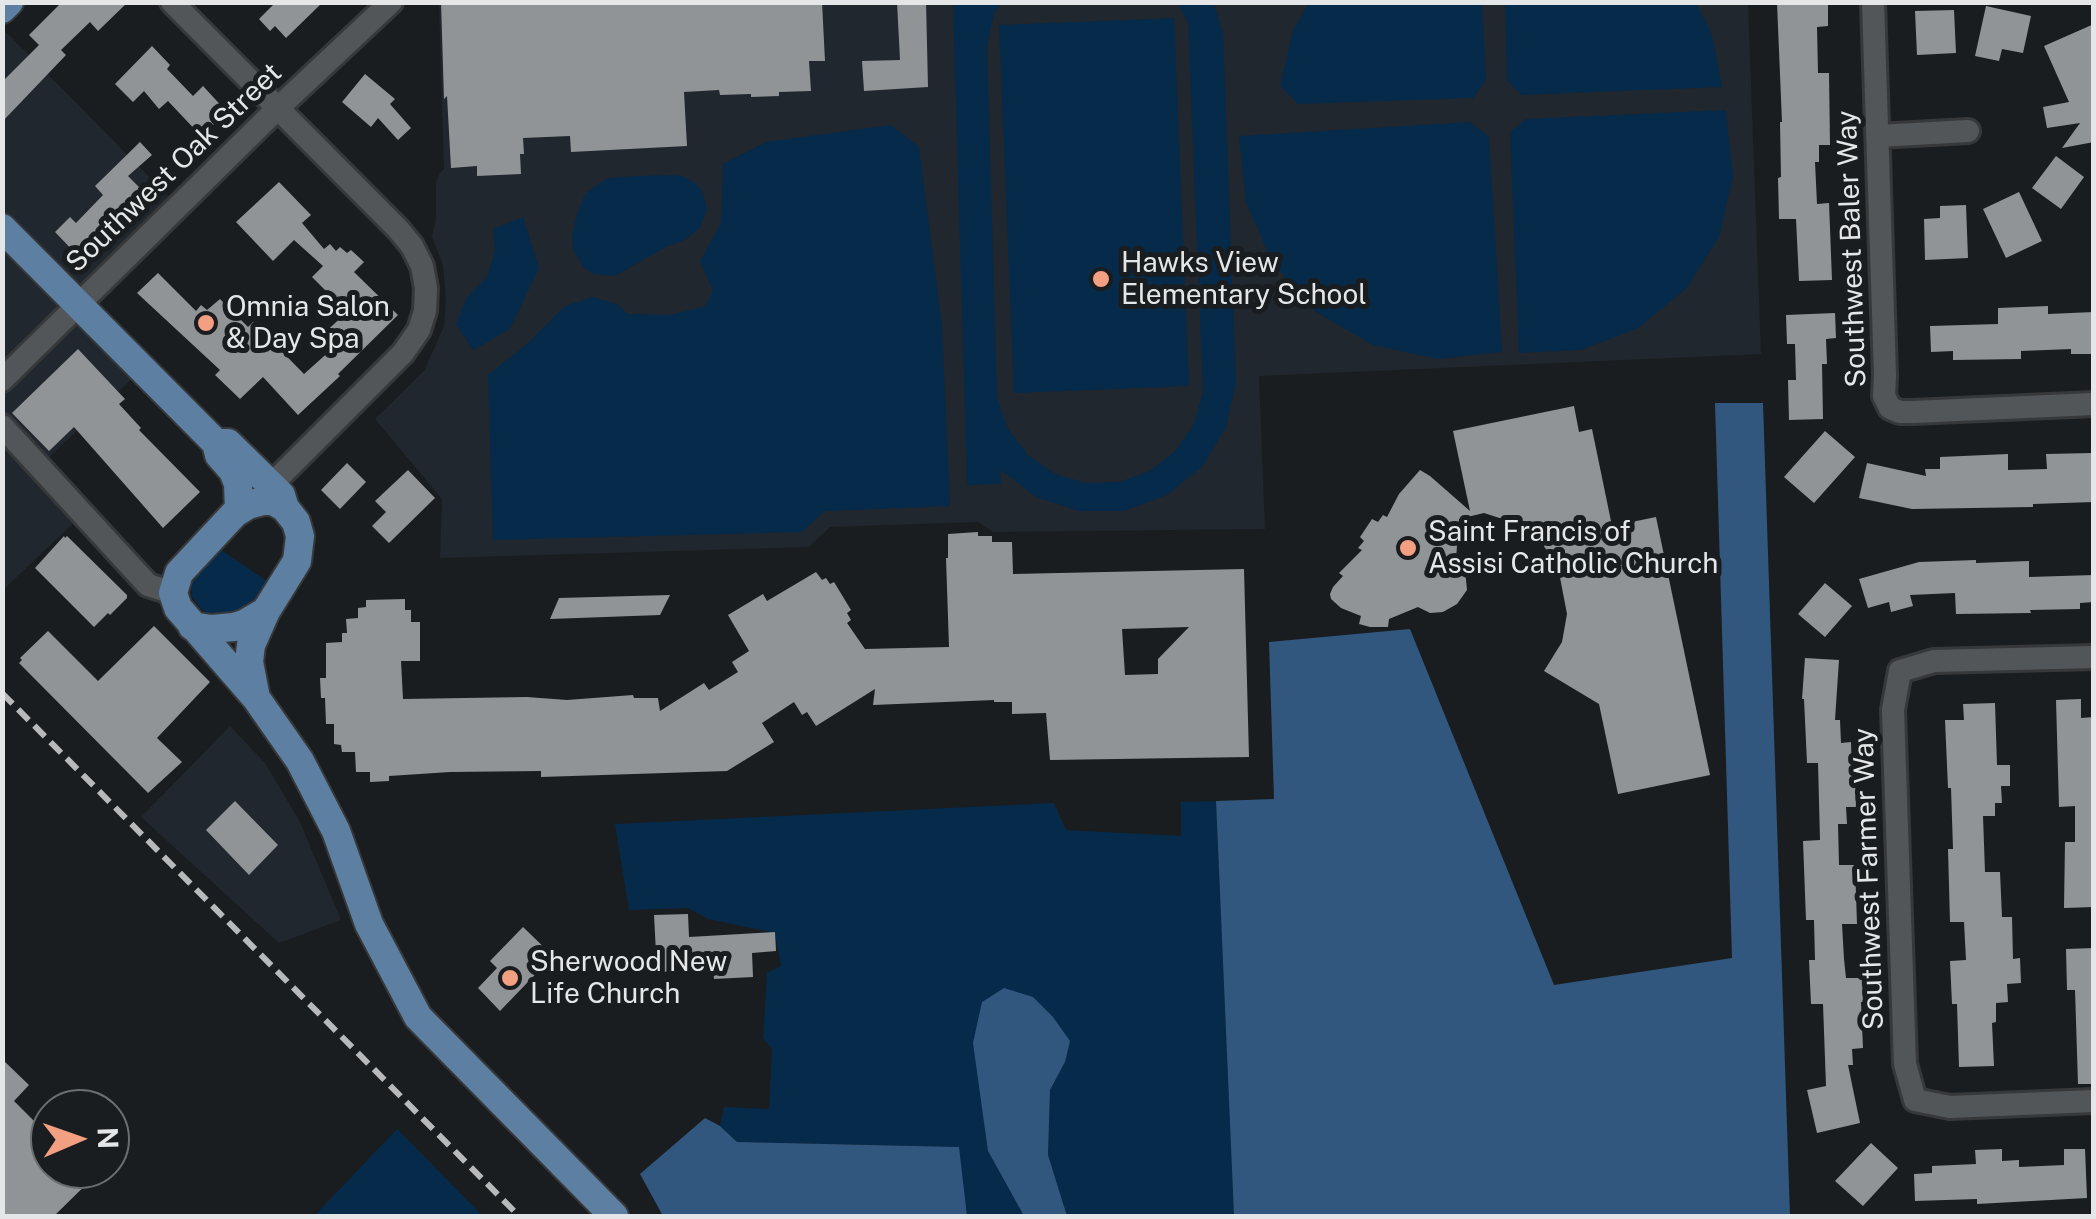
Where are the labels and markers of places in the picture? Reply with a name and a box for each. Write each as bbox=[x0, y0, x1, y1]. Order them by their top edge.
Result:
place label: Hawks View Elementary School bbox=[1121, 246, 1367, 312]
marker: Hawks View Elementary School bbox=[1090, 268, 1112, 290]
place label: Omnia Salon & Day Spa bbox=[226, 290, 390, 356]
marker: Omnia Salon & Day Spa bbox=[195, 312, 217, 334]
place label: Saint Francis of Assisi Catholic Church bbox=[1428, 515, 1718, 581]
marker: Saint Francis of Assisi Catholic Church bbox=[1397, 537, 1419, 559]
place label: Sherwood New Life Church bbox=[530, 945, 727, 1011]
marker: Sherwood New Life Church bbox=[499, 967, 521, 989]

